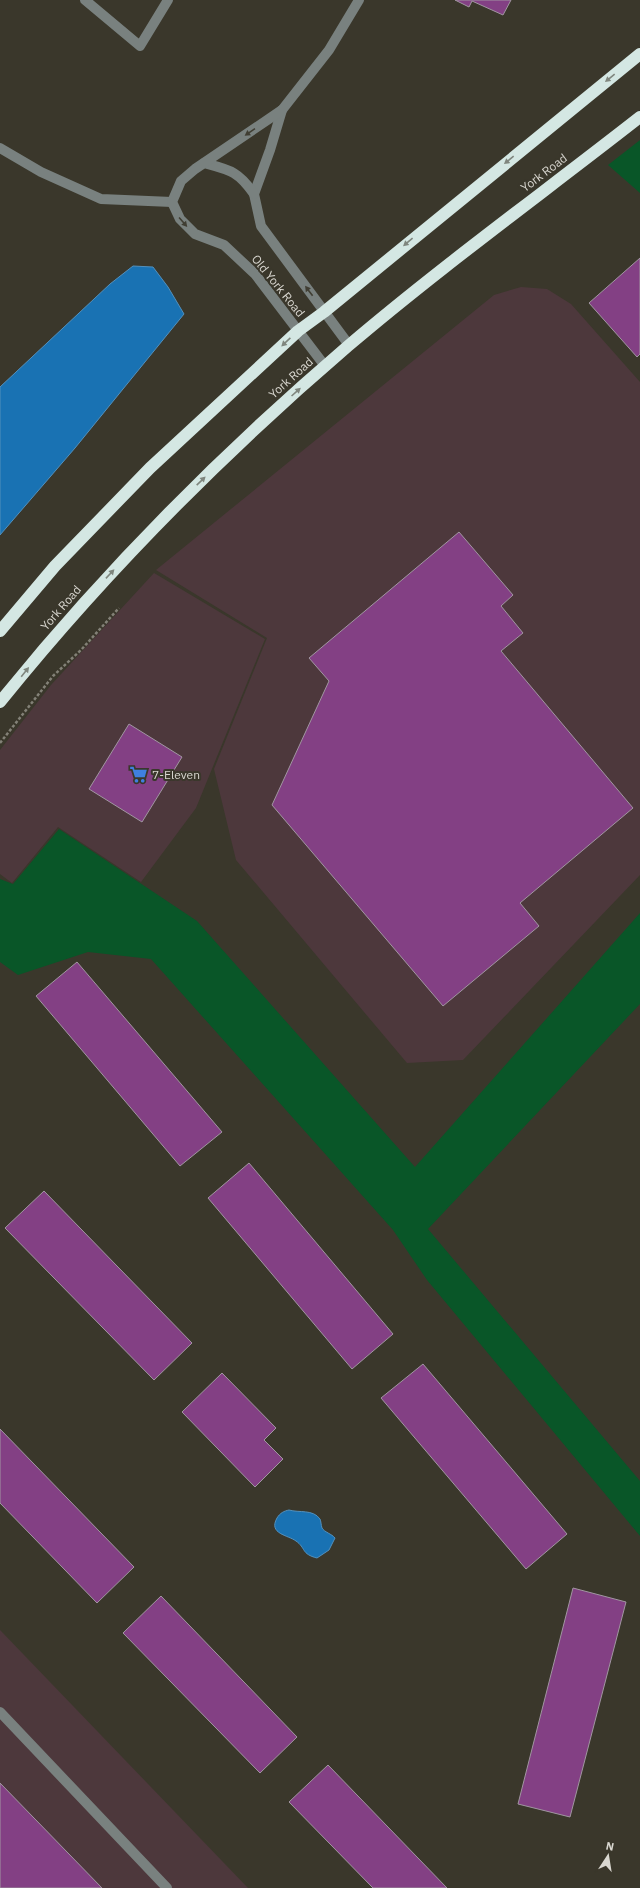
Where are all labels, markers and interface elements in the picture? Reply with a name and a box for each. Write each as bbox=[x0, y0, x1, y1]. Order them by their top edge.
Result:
one-way arrow bbox=[604, 74, 615, 83]
one-way arrow bbox=[245, 128, 255, 136]
street label: York Road bbox=[517, 150, 570, 195]
one-way arrow bbox=[503, 156, 514, 164]
one-way arrow bbox=[179, 217, 188, 227]
one-way arrow bbox=[403, 238, 413, 247]
street label: Old York Road bbox=[249, 251, 308, 320]
one-way arrow bbox=[305, 286, 313, 297]
one-way arrow bbox=[281, 338, 291, 347]
street label: York Road bbox=[265, 354, 316, 401]
one-way arrow bbox=[290, 387, 301, 396]
one-way arrow bbox=[196, 476, 206, 486]
one-way arrow bbox=[105, 569, 115, 579]
street label: York Road bbox=[37, 582, 84, 633]
one-way arrow bbox=[20, 666, 29, 677]
supermarket icon: 7-Eleven bbox=[129, 765, 149, 785]
place label: 7-Eleven bbox=[152, 767, 200, 782]
north arrow bbox=[588, 1836, 628, 1876]
text: N bbox=[605, 1839, 615, 1854]

